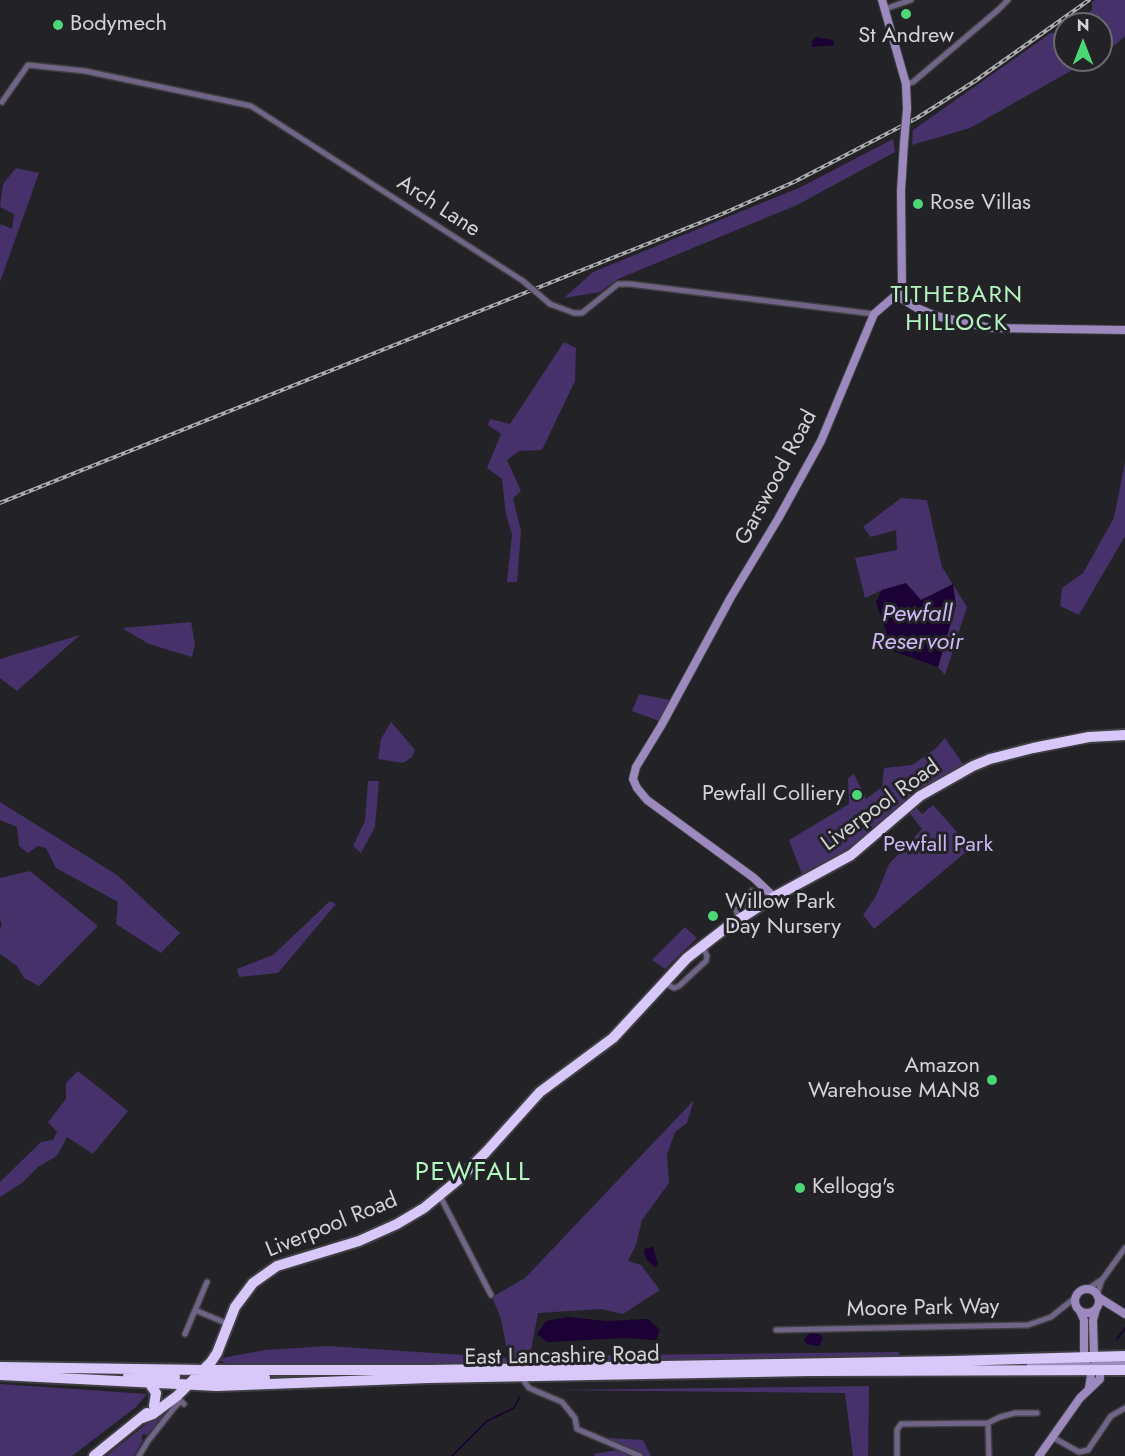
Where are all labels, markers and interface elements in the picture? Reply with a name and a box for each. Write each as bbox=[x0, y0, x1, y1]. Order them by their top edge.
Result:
marker: St Andrew bbox=[899, 7, 913, 21]
place label: Bodymech bbox=[70, 12, 167, 38]
north arrow bbox=[1053, 12, 1113, 72]
text: N bbox=[1077, 14, 1089, 37]
marker: Bodymech bbox=[51, 18, 65, 32]
place label: St Andrew bbox=[858, 24, 954, 50]
street label: Arch Lane bbox=[391, 170, 485, 244]
place label: Rose Villas bbox=[930, 191, 1031, 217]
marker: Rose Villas bbox=[911, 197, 925, 211]
district label: TITHEBARN HILLOCK bbox=[891, 282, 1023, 338]
street label: Garswood Road bbox=[730, 406, 824, 550]
water label: Pewfall Reservoir bbox=[871, 601, 963, 657]
street label: Liverpool Road bbox=[817, 754, 945, 858]
place label: Pewfall Colliery bbox=[702, 782, 845, 808]
marker: Pewfall Colliery bbox=[850, 788, 864, 802]
park label: Pewfall Park bbox=[883, 833, 993, 859]
place label: Willow Park Day Nursery bbox=[725, 890, 841, 942]
marker: Willow Park Day Nursery bbox=[706, 909, 720, 923]
place label: Amazon Warehouse MAN8 bbox=[808, 1054, 980, 1106]
marker: Amazon Warehouse MAN8 bbox=[985, 1073, 999, 1087]
district label: PEWFALL bbox=[415, 1158, 531, 1190]
place label: Kellogg's bbox=[812, 1175, 895, 1201]
marker: Kellogg's bbox=[793, 1181, 807, 1195]
street label: Liverpool Road bbox=[262, 1188, 402, 1264]
street label: Moore Park Way bbox=[847, 1294, 999, 1324]
street label: East Lancashire Road bbox=[464, 1342, 660, 1372]

